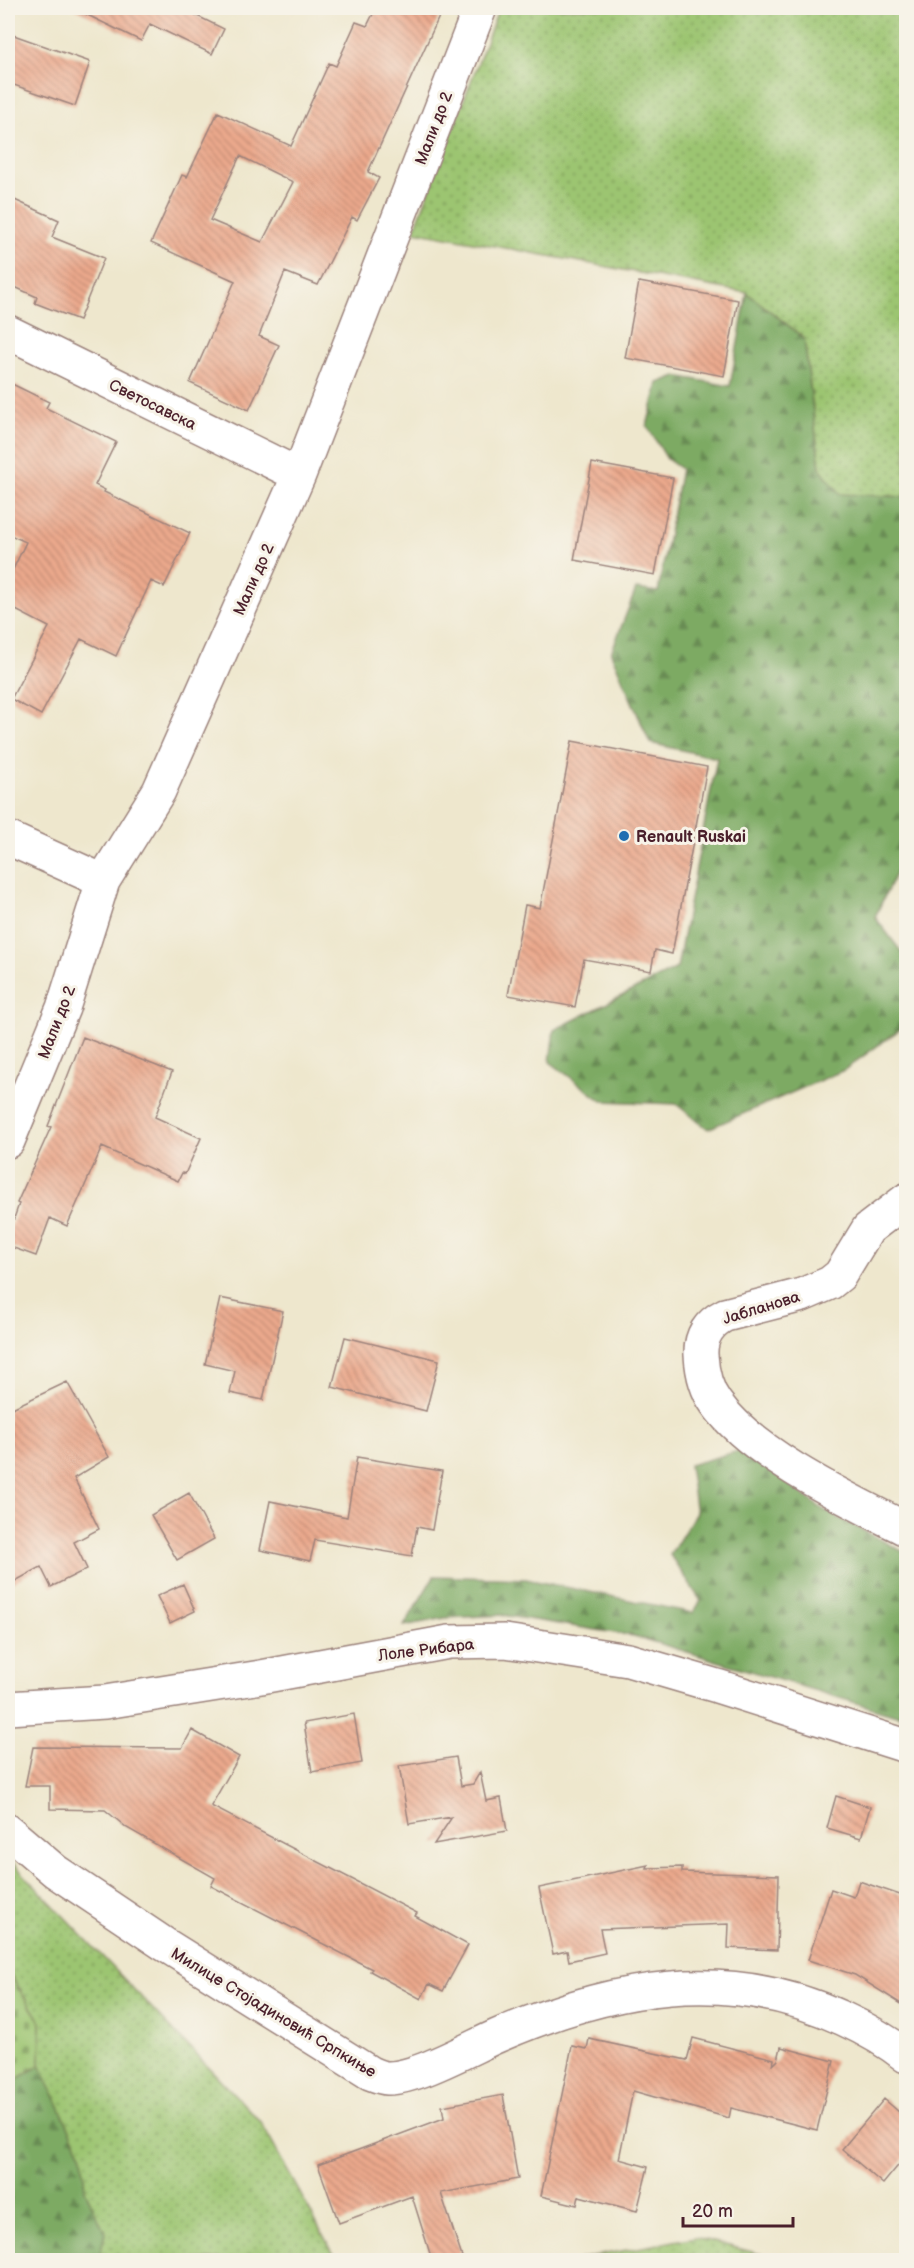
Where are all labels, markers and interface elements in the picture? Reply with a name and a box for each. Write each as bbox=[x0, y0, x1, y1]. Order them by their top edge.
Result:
street label: Мали до 2 bbox=[412, 89, 457, 168]
street label: Светосавска bbox=[106, 376, 200, 435]
street label: Мали до 2 bbox=[230, 540, 279, 619]
place label: Renault Ruskai bbox=[636, 828, 746, 847]
marker: Renault Ruskai bbox=[617, 829, 631, 843]
street label: Мали до 2 bbox=[35, 983, 80, 1062]
street label: Јабланова bbox=[721, 1288, 803, 1329]
street label: Лоле Рибара bbox=[376, 1635, 476, 1666]
street label: Милице Стојадиновић Српкиње bbox=[167, 1944, 379, 2082]
scale bar bbox=[683, 2190, 792, 2228]
text: 20 m bbox=[692, 2201, 733, 2222]

